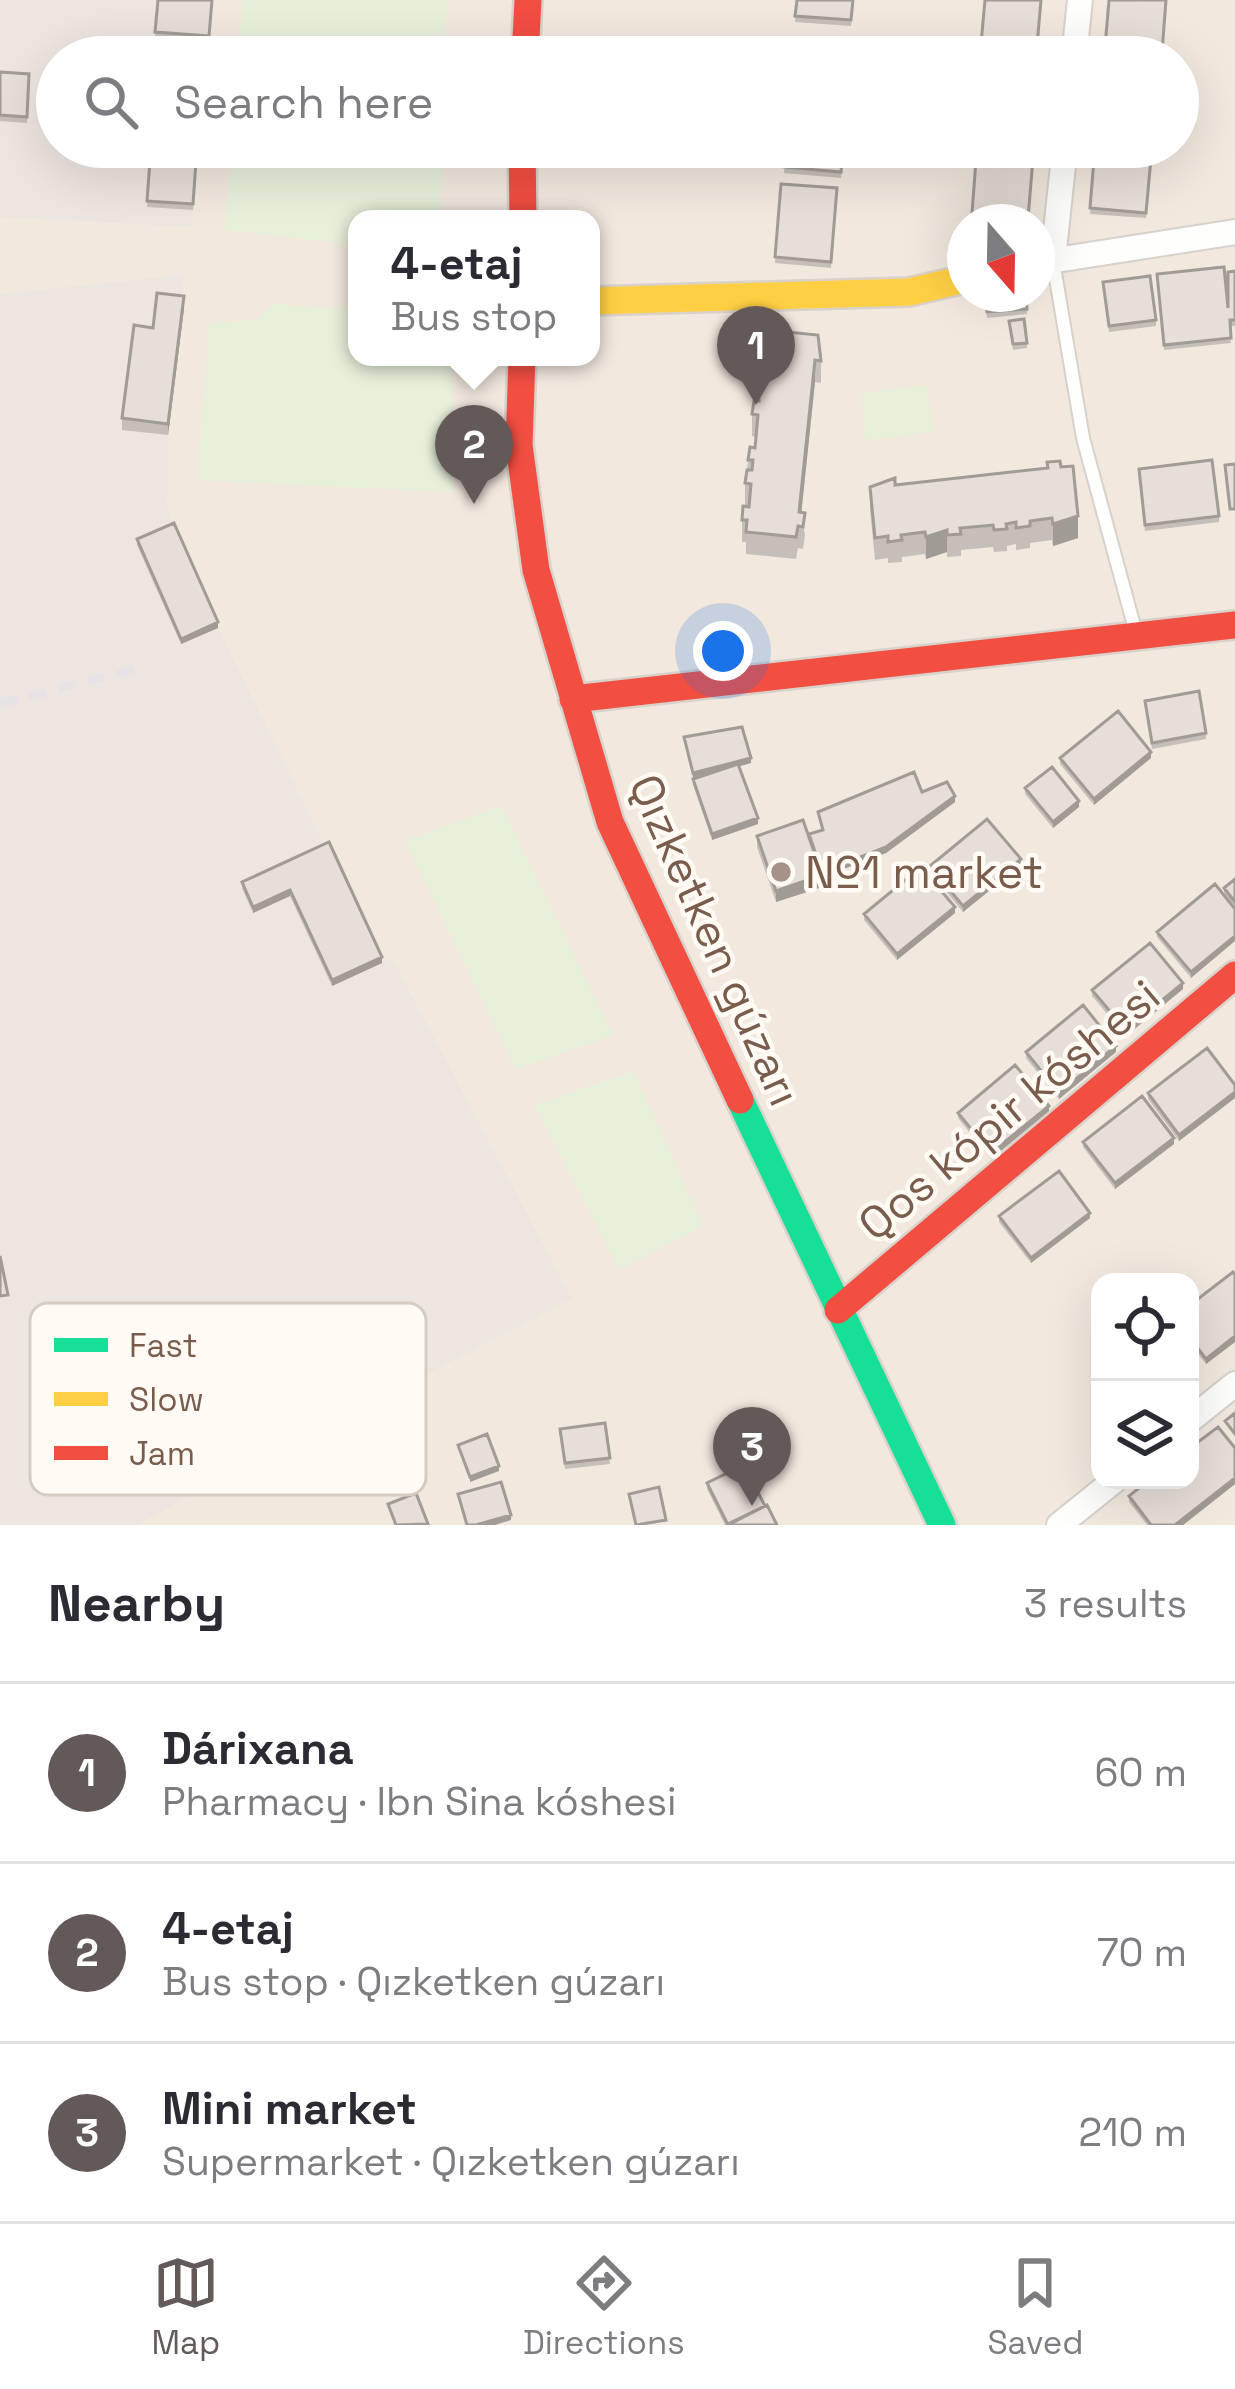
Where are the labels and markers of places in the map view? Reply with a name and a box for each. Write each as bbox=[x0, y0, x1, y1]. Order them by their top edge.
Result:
pin: 1 bbox=[717, 306, 795, 405]
pin: 2 bbox=[435, 405, 513, 504]
place label: №1 market bbox=[805, 844, 1043, 901]
marker: №1 market bbox=[768, 859, 794, 885]
pin: 3 bbox=[713, 1407, 791, 1506]

